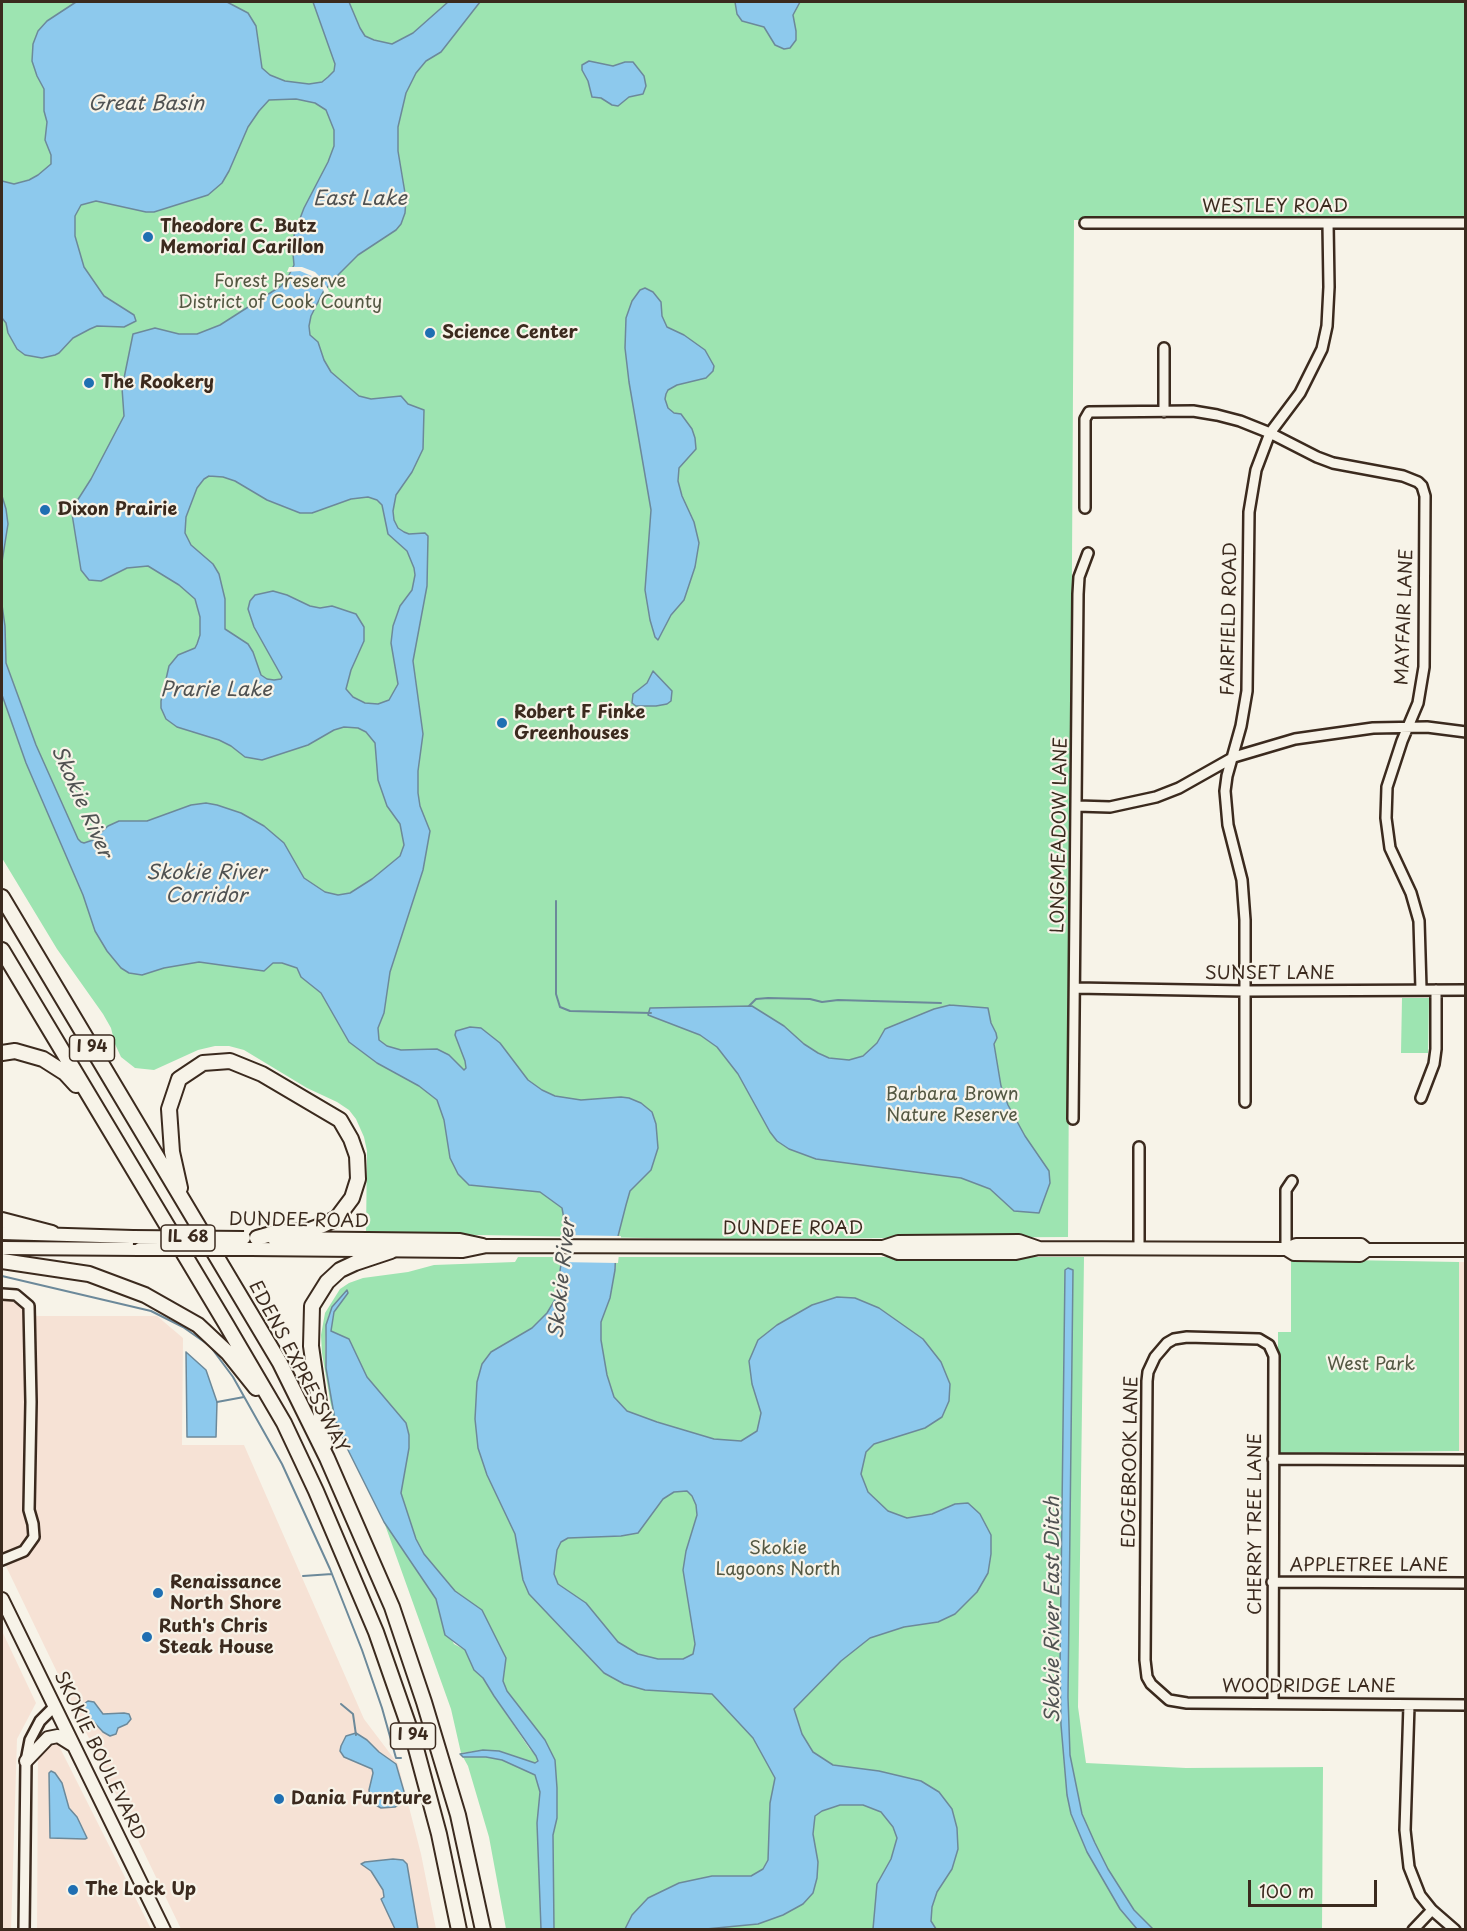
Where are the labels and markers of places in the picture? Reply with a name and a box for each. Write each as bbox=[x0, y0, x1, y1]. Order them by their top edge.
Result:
place label: Theodore C. Butz Memorial Carillon bbox=[160, 216, 324, 258]
marker: Theodore C. Butz Memorial Carillon bbox=[141, 230, 155, 244]
place label: Science Center bbox=[442, 322, 578, 344]
marker: Science Center bbox=[423, 326, 437, 340]
place label: The Rookery bbox=[101, 372, 214, 394]
marker: The Rookery bbox=[82, 376, 96, 390]
place label: Dixon Prairie bbox=[57, 499, 177, 521]
marker: Dixon Prairie bbox=[38, 503, 52, 517]
place label: Robert F Finke Greenhouses bbox=[514, 702, 645, 744]
marker: Robert F Finke Greenhouses bbox=[495, 716, 509, 730]
place label: Renaissance North Shore bbox=[170, 1572, 281, 1614]
marker: Renaissance North Shore bbox=[151, 1586, 165, 1600]
place label: Ruth's Chris Steak House bbox=[159, 1616, 274, 1658]
marker: Ruth's Chris Steak House bbox=[140, 1630, 154, 1644]
place label: Dania Furnture bbox=[291, 1788, 432, 1810]
marker: Dania Furnture bbox=[272, 1792, 286, 1806]
place label: The Lock Up bbox=[85, 1879, 196, 1901]
marker: The Lock Up bbox=[66, 1883, 80, 1897]

